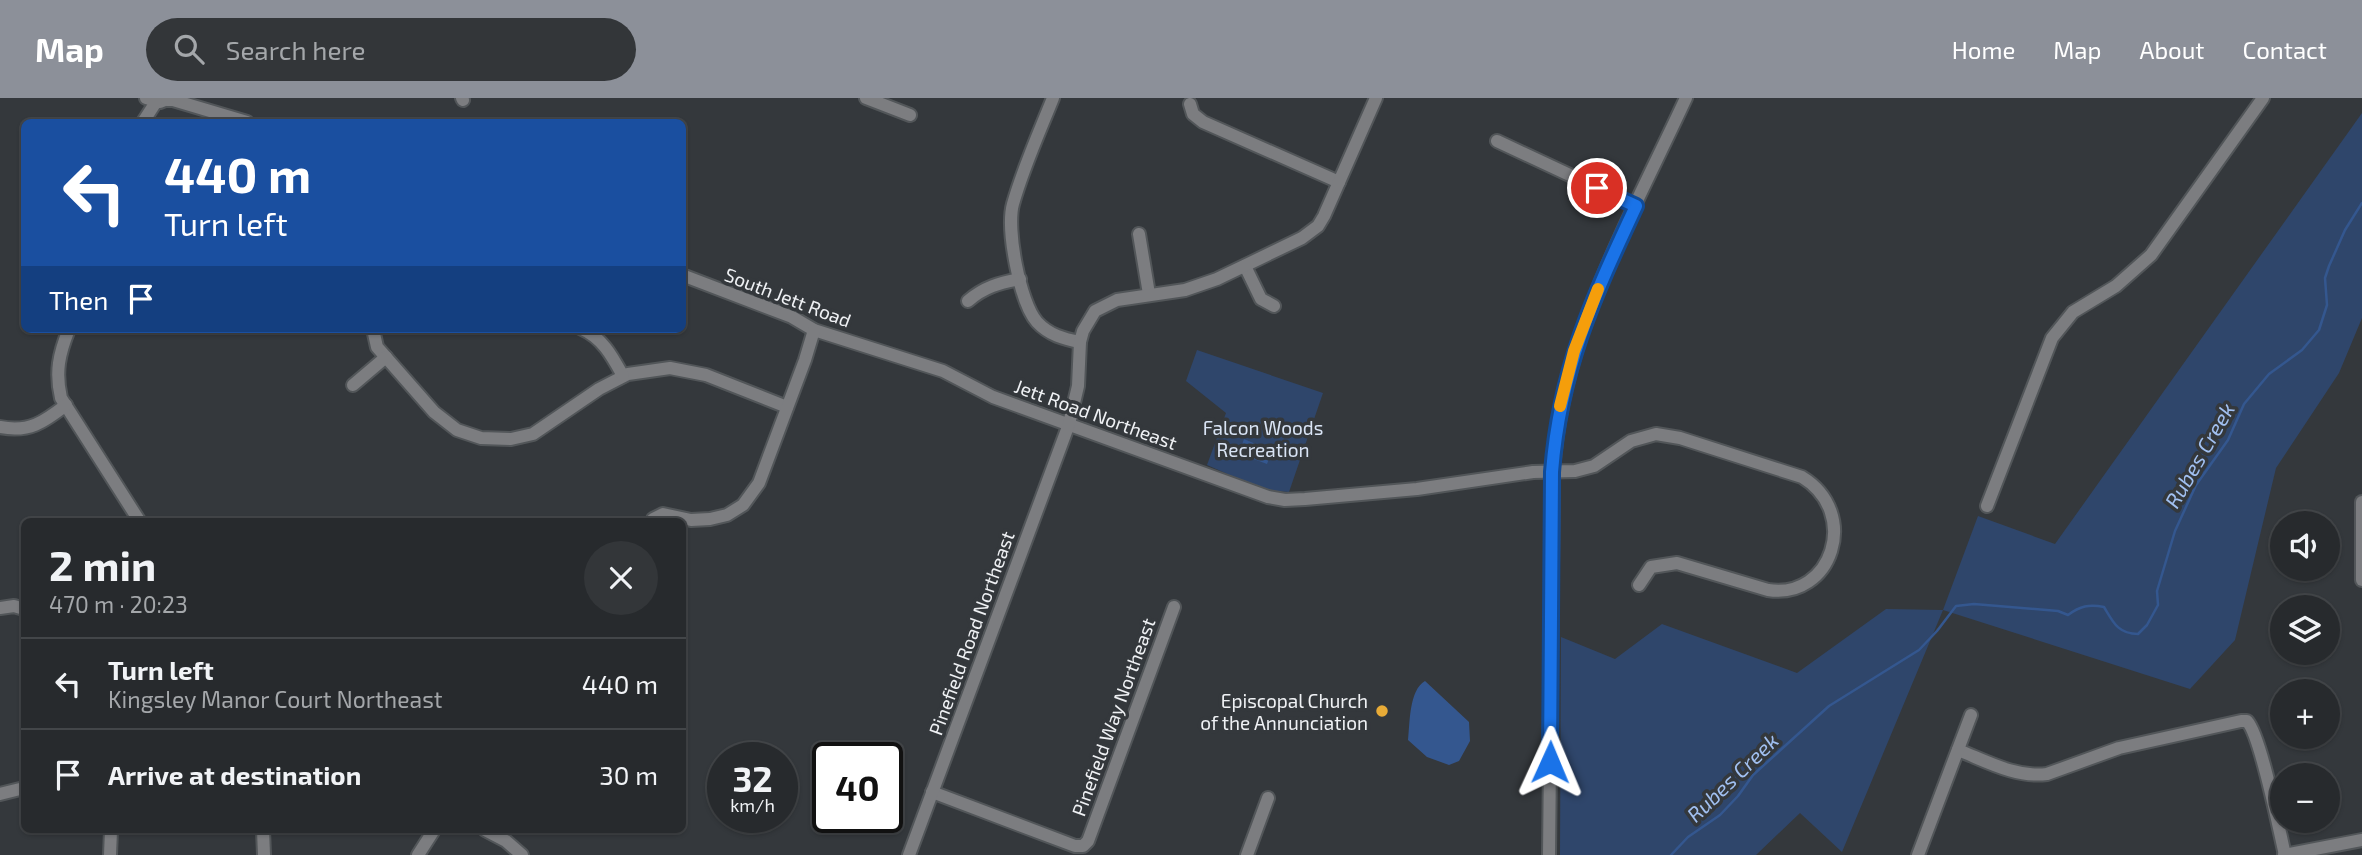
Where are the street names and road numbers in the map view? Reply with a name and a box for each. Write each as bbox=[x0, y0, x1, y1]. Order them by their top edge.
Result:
street label: South Jett Road bbox=[722, 262, 854, 332]
street label: Jett Road Northeast bbox=[1012, 374, 1180, 454]
street label: Pinefield Road Northeast bbox=[923, 528, 1019, 738]
street label: Pinefield Way Northeast bbox=[1066, 615, 1160, 819]

